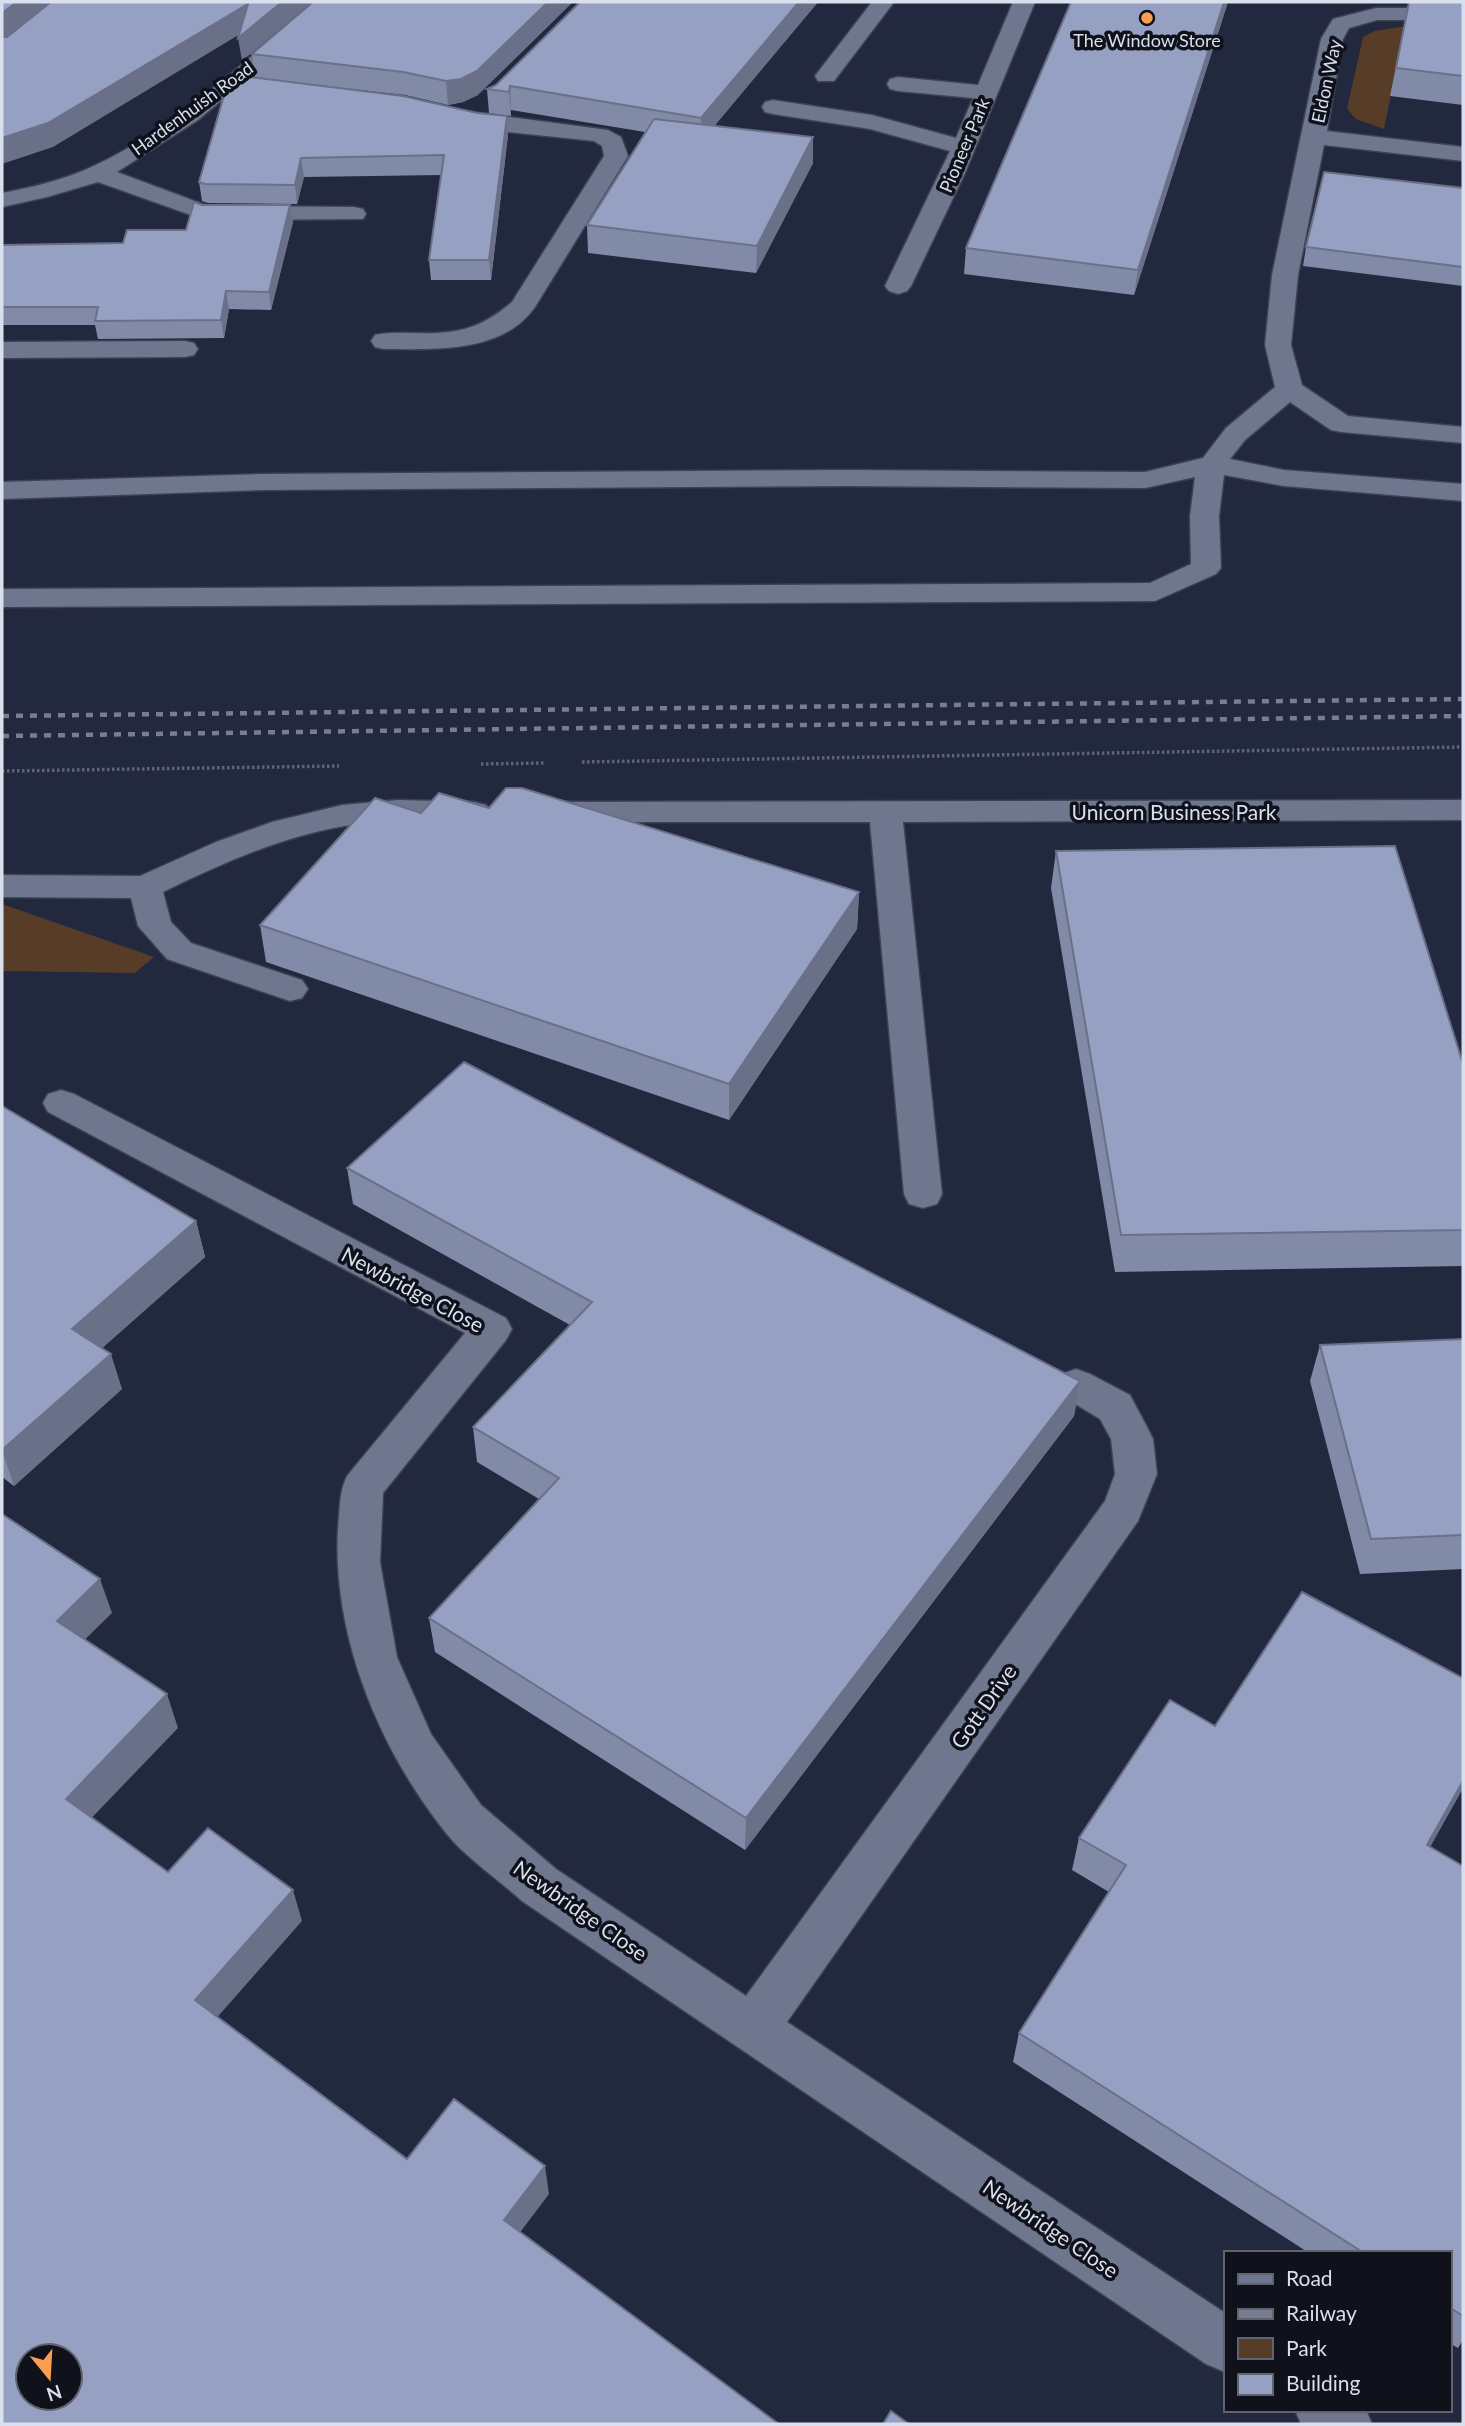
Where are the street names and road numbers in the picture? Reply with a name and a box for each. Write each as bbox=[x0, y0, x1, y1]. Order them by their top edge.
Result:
street label: Eldon Way bbox=[1306, 36, 1346, 125]
street label: Hardenhuish Road bbox=[127, 56, 257, 160]
street label: Pioneer Park bbox=[934, 94, 994, 195]
street label: Unicorn Business Park bbox=[1072, 799, 1277, 824]
street label: Newbridge Close bbox=[338, 1241, 488, 1337]
street label: Gott Drive bbox=[945, 1659, 1021, 1753]
street label: Newbridge Close bbox=[509, 1855, 653, 1965]
street label: Newbridge Close bbox=[979, 2174, 1123, 2282]

